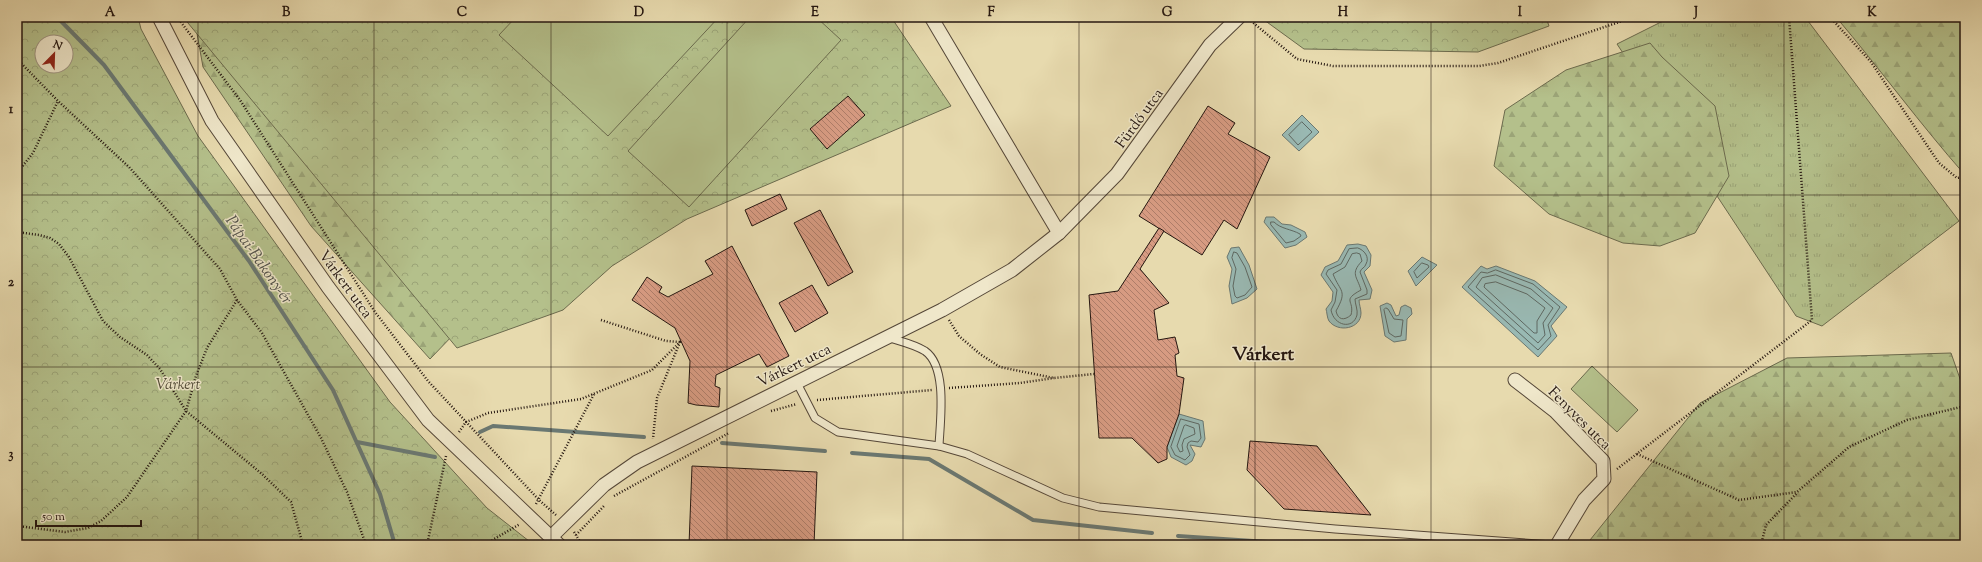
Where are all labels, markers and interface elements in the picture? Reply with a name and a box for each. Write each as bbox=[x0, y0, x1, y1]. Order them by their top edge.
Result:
text: A bbox=[105, 4, 116, 22]
text: B bbox=[282, 4, 291, 22]
text: C bbox=[457, 4, 467, 22]
text: D bbox=[634, 4, 644, 22]
text: E bbox=[811, 4, 819, 22]
text: F bbox=[987, 4, 995, 22]
text: G bbox=[1162, 4, 1173, 22]
text: H bbox=[1338, 4, 1349, 22]
text: I bbox=[1518, 4, 1523, 22]
text: J bbox=[1693, 4, 1698, 22]
text: K bbox=[1867, 4, 1877, 22]
north arrow bbox=[34, 34, 74, 74]
text: N bbox=[49, 36, 65, 55]
street label: Fürdő utca bbox=[1111, 85, 1169, 153]
text: 1 bbox=[9, 101, 14, 119]
water label: Pápai-Bakony-ér bbox=[219, 211, 297, 310]
street label: Várkert utca bbox=[313, 246, 377, 323]
text: 2 bbox=[8, 274, 15, 292]
street label: Várkert utca bbox=[754, 339, 835, 393]
district label: Várkert bbox=[1232, 342, 1295, 369]
park label: Várkert bbox=[156, 375, 201, 396]
street label: Fenyves utca bbox=[1543, 383, 1615, 456]
text: 3 bbox=[8, 446, 14, 464]
scale bar bbox=[36, 502, 141, 528]
text: 50 m bbox=[41, 508, 65, 526]

